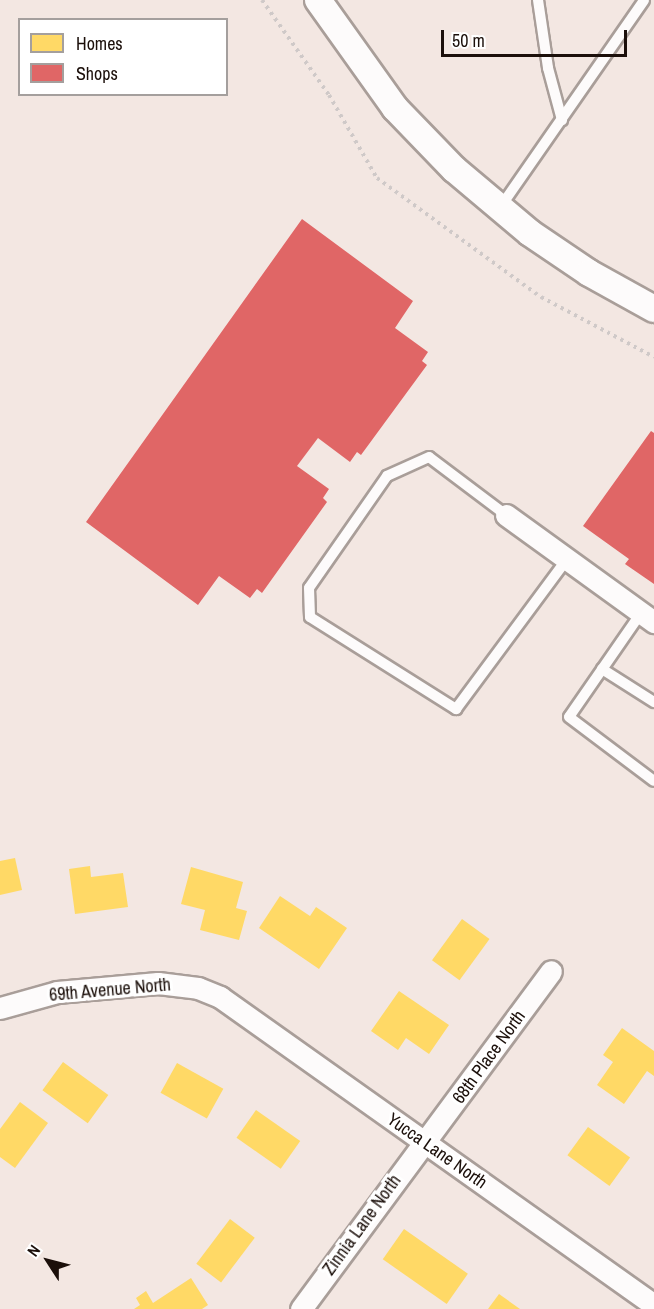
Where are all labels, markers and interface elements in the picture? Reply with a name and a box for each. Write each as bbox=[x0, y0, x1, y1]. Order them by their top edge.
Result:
legend bbox=[18, 18, 228, 96]
scale bar bbox=[444, 18, 630, 56]
text: 50 m bbox=[452, 28, 485, 53]
text: Homes bbox=[76, 31, 123, 56]
text: Shops bbox=[76, 61, 118, 86]
street label: 69th Avenue North bbox=[48, 974, 172, 1006]
street label: 68th Place North bbox=[448, 1006, 530, 1108]
street label: Yucca Lane North bbox=[383, 1109, 491, 1193]
street label: Zinnia Lane North bbox=[318, 1171, 406, 1279]
north arrow bbox=[18, 1231, 78, 1291]
text: N bbox=[22, 1240, 45, 1261]

